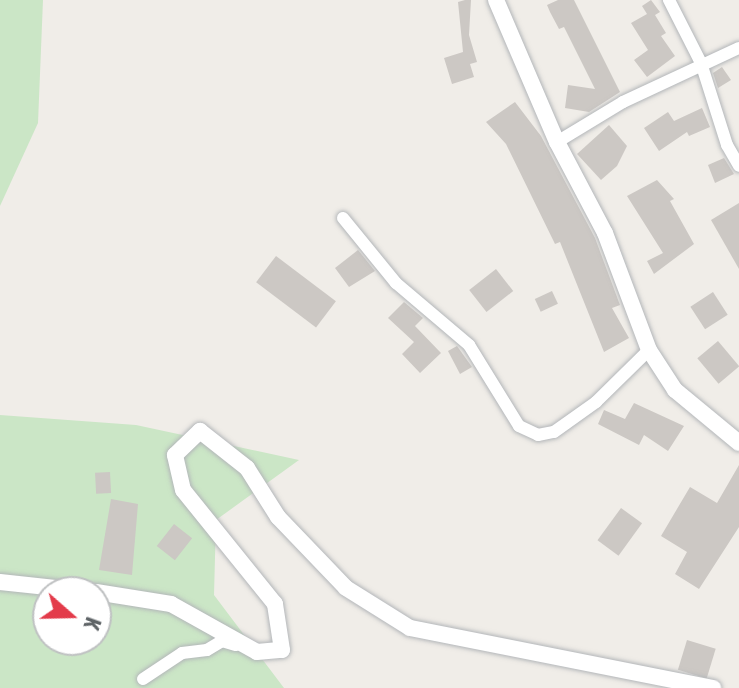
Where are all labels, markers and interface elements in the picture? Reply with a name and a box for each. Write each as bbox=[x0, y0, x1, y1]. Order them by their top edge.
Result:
north arrow bbox=[32, 576, 112, 656]
text: K bbox=[79, 614, 107, 633]

